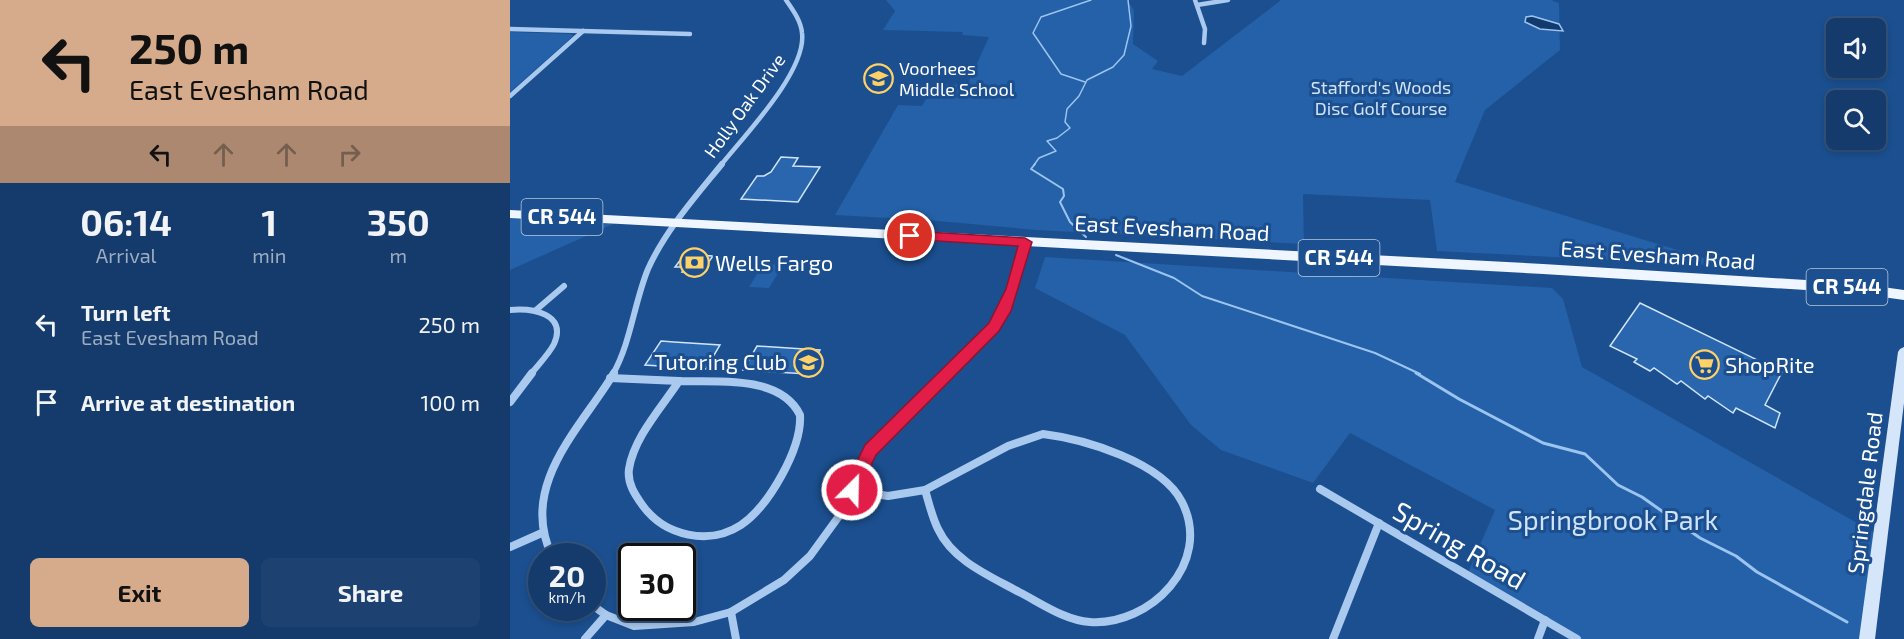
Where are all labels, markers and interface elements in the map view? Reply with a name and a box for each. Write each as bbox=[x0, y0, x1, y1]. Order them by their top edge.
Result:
map controls bbox=[1826, 18, 1886, 150]
button: sound bbox=[1826, 18, 1886, 78]
text: 250 m bbox=[129, 22, 249, 72]
icon: left bbox=[30, 24, 108, 102]
street label: Holly Oak Drive bbox=[699, 49, 789, 162]
place label: Voorhees Middle School bbox=[899, 57, 1015, 100]
school or university icon: Voorhees Middle School bbox=[862, 63, 894, 95]
text: East Evesham Road bbox=[129, 73, 369, 105]
park label: Stafford's Woods Disc Golf Course bbox=[1311, 76, 1451, 119]
button: search bbox=[1826, 90, 1886, 150]
icon: left bbox=[144, 138, 177, 171]
icon: ahead bbox=[207, 138, 240, 171]
icon: ahead bbox=[270, 138, 303, 171]
icon: right bbox=[333, 138, 366, 171]
road number: CR 544 bbox=[521, 199, 602, 235]
text: 06:14 bbox=[80, 200, 172, 243]
text: 1 bbox=[262, 200, 277, 243]
text: 350 bbox=[367, 200, 430, 243]
street label: East Evesham Road bbox=[1074, 209, 1270, 245]
pin bbox=[884, 210, 935, 261]
icon: arrive bbox=[893, 219, 926, 252]
street label: East Evesham Road bbox=[1560, 234, 1756, 274]
road number: CR 544 bbox=[1298, 240, 1380, 276]
text: Arrival bbox=[96, 243, 157, 267]
text: min bbox=[252, 243, 286, 267]
text: m bbox=[389, 243, 407, 267]
bank icon: Wells Fargo bbox=[678, 247, 710, 279]
place label: Wells Fargo bbox=[715, 249, 833, 275]
road number: CR 544 bbox=[1806, 269, 1888, 305]
text: Turn left bbox=[81, 299, 170, 325]
icon: left bbox=[30, 308, 63, 341]
text: 250 m bbox=[418, 311, 480, 337]
text: East Evesham Road bbox=[81, 325, 259, 349]
school or university icon: Tutoring Club bbox=[792, 346, 824, 378]
place label: Tutoring Club bbox=[654, 348, 787, 374]
supermarket icon: ShopRite bbox=[1688, 349, 1720, 381]
place label: ShopRite bbox=[1725, 351, 1815, 377]
icon: arrive bbox=[30, 386, 63, 419]
text: Arrive at destination bbox=[81, 389, 295, 415]
text: 100 m bbox=[421, 389, 480, 415]
street label: Springdale Road bbox=[1841, 410, 1887, 575]
position arrow bbox=[820, 458, 884, 522]
street label: Spring Road bbox=[1388, 494, 1532, 596]
park label: Springbrook Park bbox=[1508, 503, 1718, 536]
speed limit sign: 30 bbox=[618, 543, 696, 621]
text: 20 bbox=[549, 557, 585, 593]
button: Exit bbox=[30, 558, 249, 627]
button: Share bbox=[261, 558, 480, 627]
text: km/h bbox=[548, 588, 586, 606]

